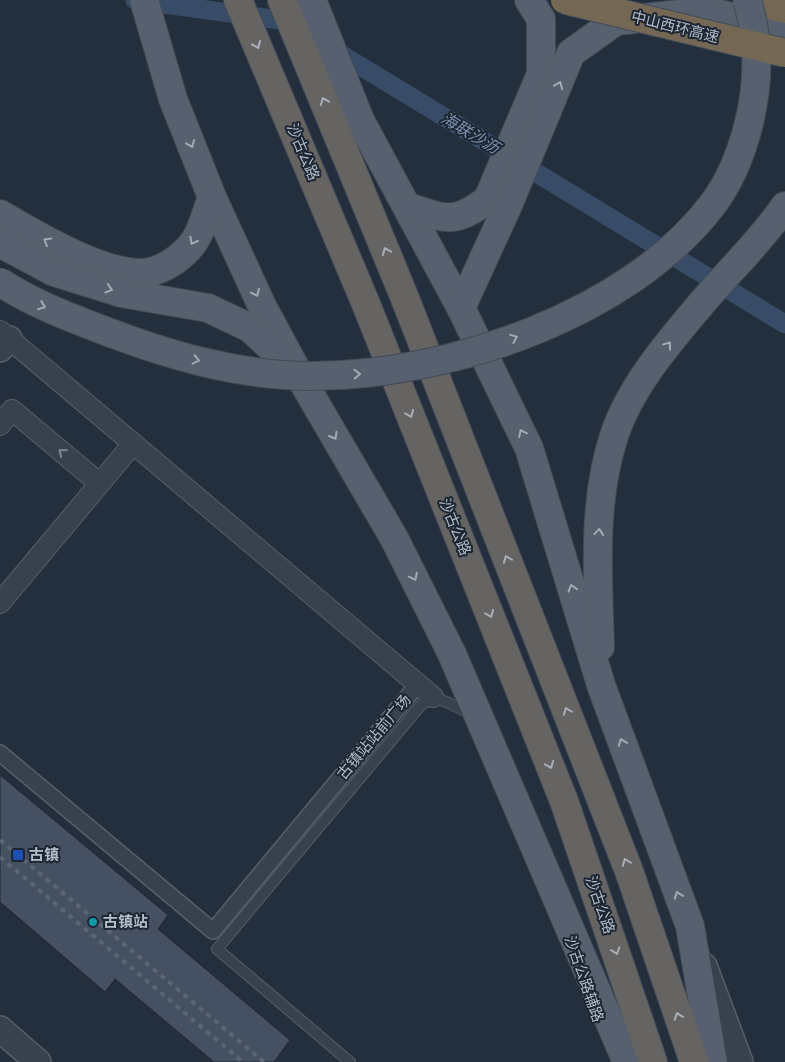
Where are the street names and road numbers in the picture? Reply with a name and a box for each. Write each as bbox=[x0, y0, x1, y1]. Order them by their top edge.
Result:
street label: 中山西环高速 bbox=[629, 7, 721, 47]
street label: 沙古公路 bbox=[283, 121, 323, 183]
street label: 沙古公路 bbox=[435, 496, 475, 558]
street label: 古镇站站前广场 bbox=[333, 691, 415, 783]
street label: 沙古公路 bbox=[582, 874, 618, 936]
street label: 沙古公路辅路 bbox=[561, 934, 607, 1024]

